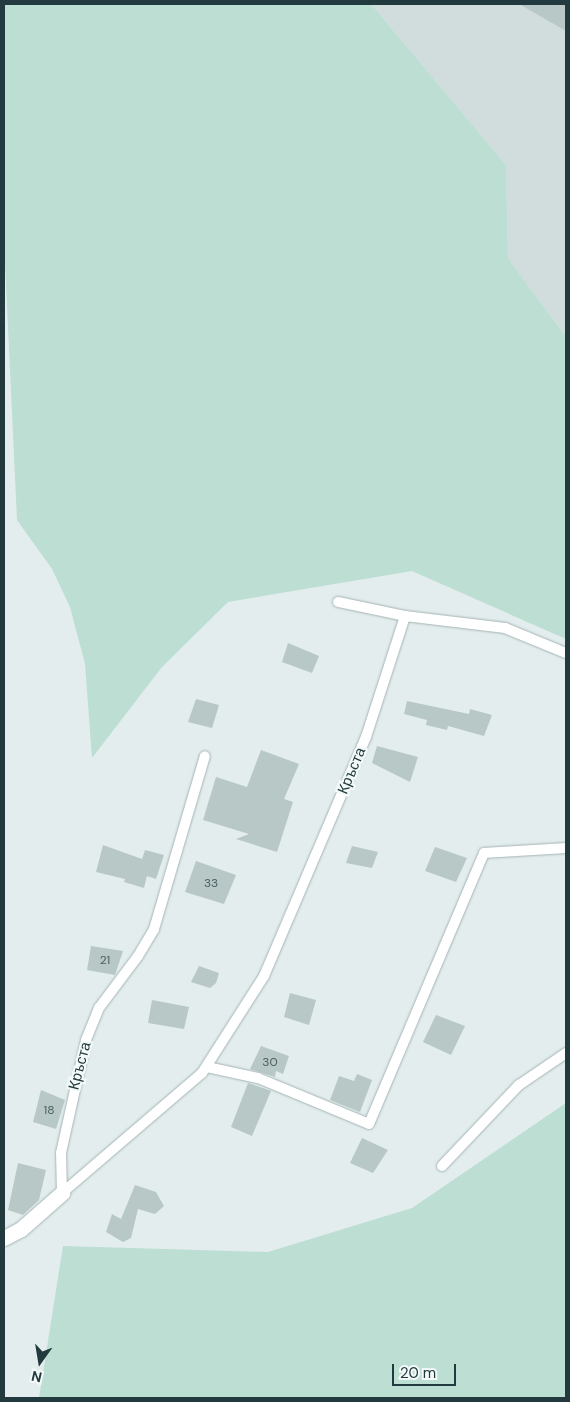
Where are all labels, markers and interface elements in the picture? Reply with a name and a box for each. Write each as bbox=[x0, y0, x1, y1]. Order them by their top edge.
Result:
street label: Кръста bbox=[334, 745, 370, 797]
house number: 33 bbox=[204, 877, 218, 891]
house number: 21 bbox=[100, 954, 110, 968]
street label: Кръста bbox=[65, 1040, 95, 1092]
house number: 30 bbox=[262, 1056, 278, 1070]
house number: 18 bbox=[43, 1104, 55, 1118]
north arrow bbox=[15, 1337, 65, 1387]
scale bar bbox=[395, 1354, 459, 1386]
text: 20 m bbox=[400, 1363, 436, 1383]
text: N bbox=[30, 1367, 44, 1387]

